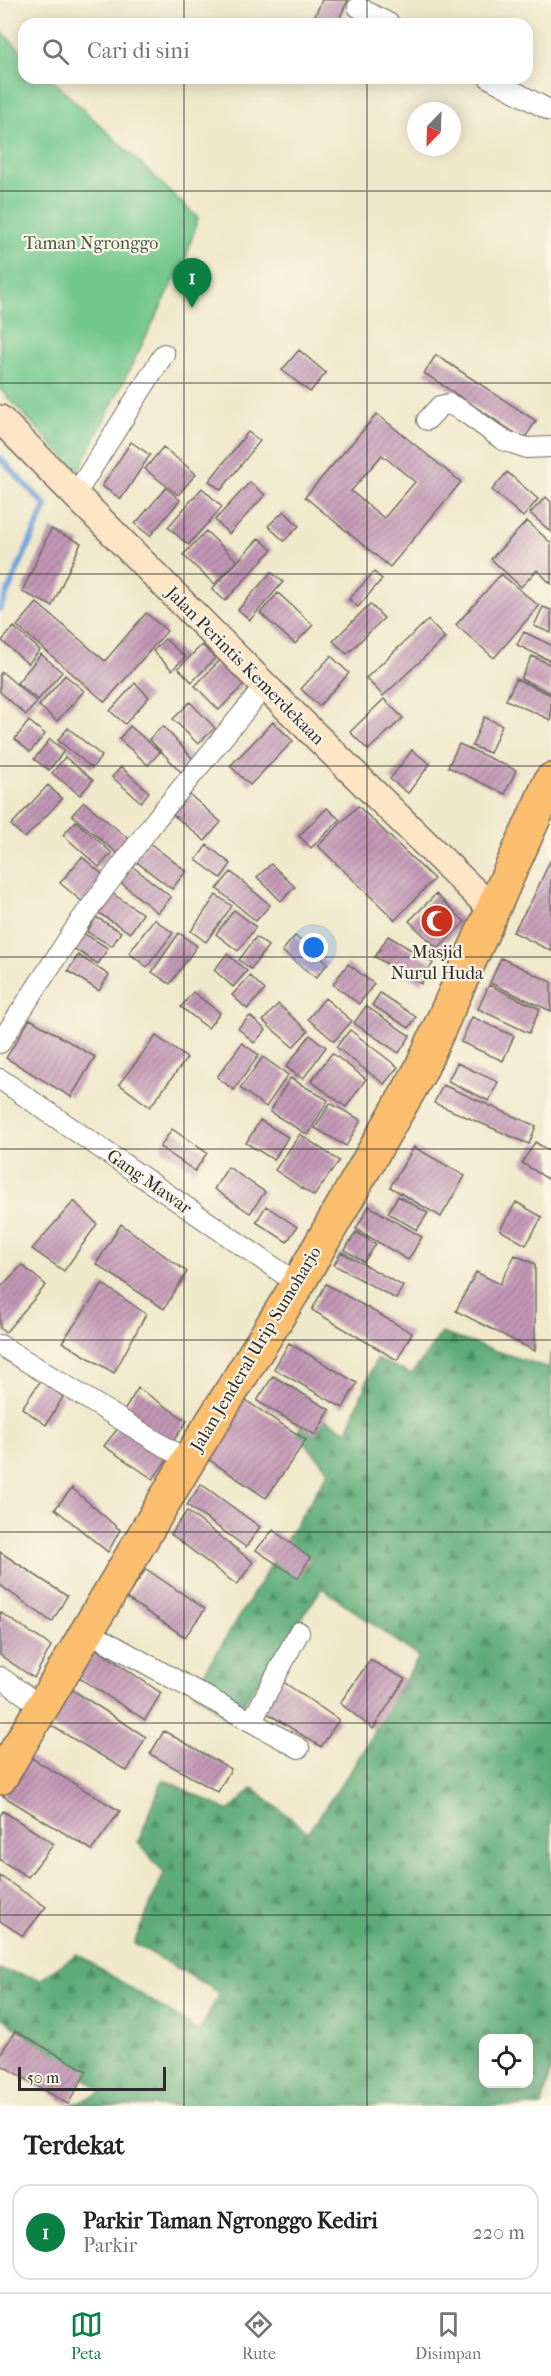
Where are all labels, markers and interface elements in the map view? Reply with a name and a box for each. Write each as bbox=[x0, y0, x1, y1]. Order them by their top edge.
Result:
search box bbox=[18, 18, 533, 84]
icon: search bbox=[39, 35, 72, 68]
text: Cari di sini bbox=[87, 38, 190, 64]
north arrow bbox=[407, 102, 461, 156]
park label: Taman Ngronggo bbox=[24, 233, 158, 254]
pin: 1 bbox=[172, 258, 212, 308]
street label: Jalan Perintis Kemerdekaan bbox=[160, 581, 329, 750]
mosque icon: Masjid Nurul Huda bbox=[419, 903, 455, 939]
your location bbox=[299, 933, 328, 962]
place label: Masjid Nurul Huda bbox=[391, 942, 484, 984]
street label: Gang Mawar bbox=[103, 1145, 196, 1219]
street label: Jalan Jenderal Urip Sumoharjo bbox=[185, 1243, 326, 1457]
map controls bbox=[479, 2034, 533, 2088]
button: locate bbox=[479, 2034, 533, 2088]
scale bar bbox=[18, 2064, 166, 2092]
text: 50 m bbox=[27, 2068, 59, 2087]
text: Terdekat bbox=[24, 2130, 125, 2161]
text: Parkir Taman Ngronggo Kediri bbox=[83, 2208, 378, 2234]
text: 1 bbox=[42, 2221, 49, 2244]
text: 220 m bbox=[472, 2221, 525, 2244]
text: Parkir bbox=[83, 2234, 137, 2257]
tab: Peta bbox=[70, 2308, 103, 2363]
tab: Rute bbox=[242, 2308, 276, 2363]
tab: Disimpan bbox=[415, 2308, 481, 2363]

